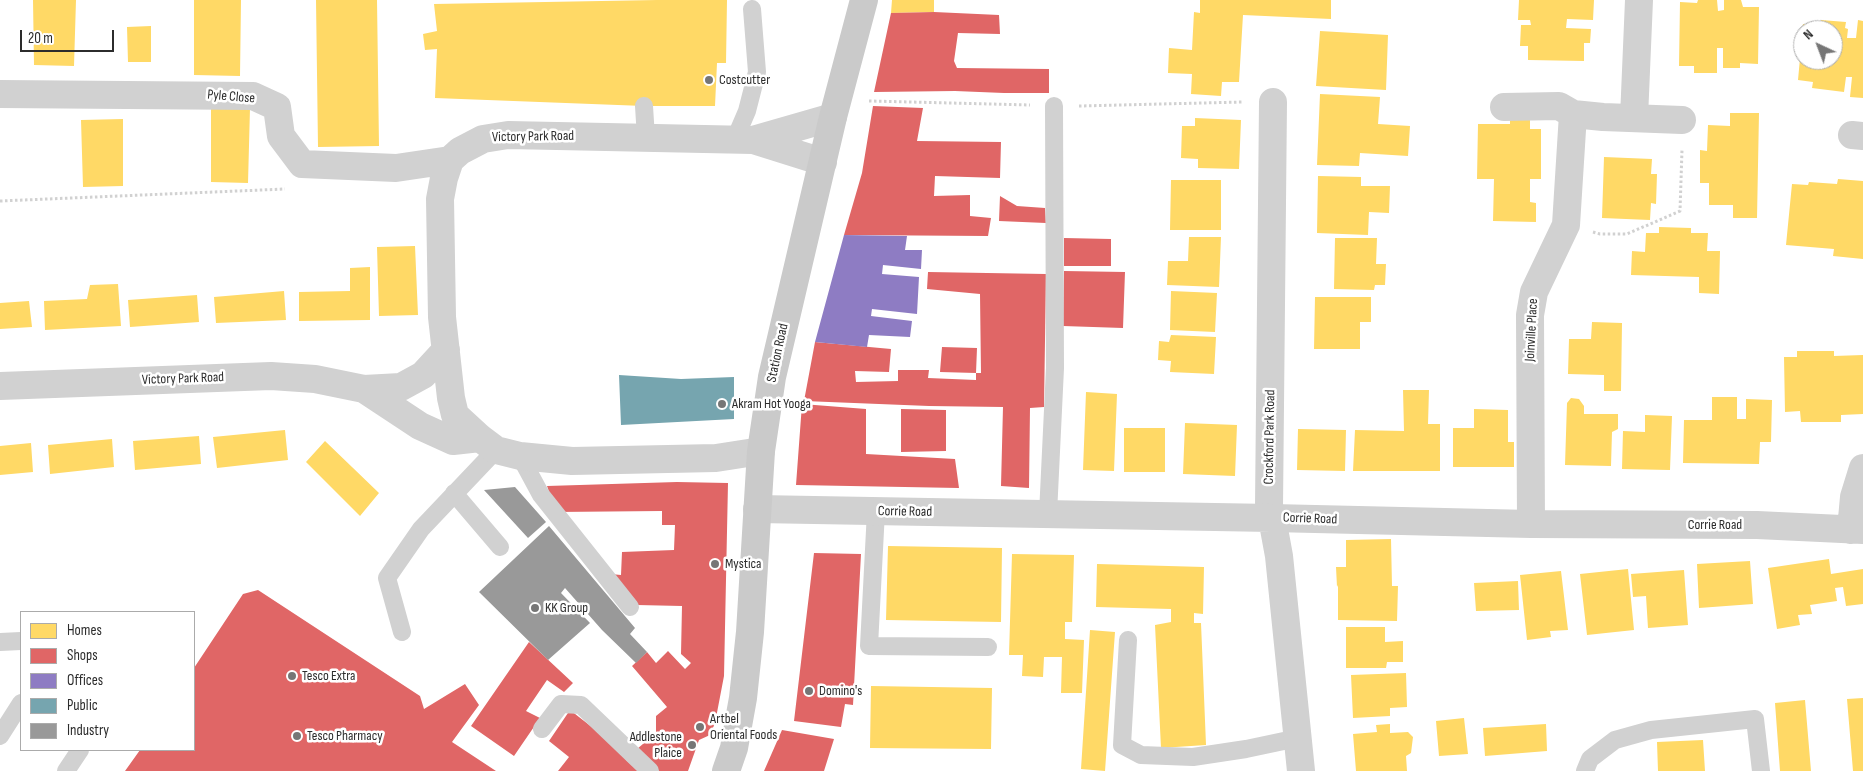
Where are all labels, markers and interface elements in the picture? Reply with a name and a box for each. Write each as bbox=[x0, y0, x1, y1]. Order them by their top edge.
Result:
scale bar bbox=[22, 20, 116, 52]
north arrow bbox=[1793, 20, 1843, 70]
text: N bbox=[1800, 26, 1817, 43]
text: 20 m bbox=[28, 29, 53, 48]
place label: Costcutter bbox=[719, 72, 770, 88]
marker: Costcutter bbox=[703, 74, 715, 86]
street label: Pyle Close bbox=[206, 87, 256, 107]
street label: Victory Park Road bbox=[492, 128, 574, 146]
street label: Joinville Place bbox=[1522, 298, 1542, 362]
street label: Station Road bbox=[764, 322, 792, 384]
street label: Victory Park Road bbox=[142, 369, 224, 389]
street label: Crockford Park Road bbox=[1261, 389, 1279, 485]
place label: Akram Hot Yooga bbox=[732, 396, 811, 412]
marker: Akram Hot Yooga bbox=[716, 398, 728, 410]
street label: Corrie Road bbox=[878, 503, 932, 521]
street label: Corrie Road bbox=[1283, 510, 1337, 528]
street label: Corrie Road bbox=[1688, 517, 1742, 533]
place label: Mystica bbox=[725, 556, 761, 572]
marker: Mystica bbox=[709, 558, 721, 570]
place label: KK Group bbox=[545, 600, 588, 616]
marker: KK Group bbox=[529, 602, 541, 614]
legend bbox=[20, 611, 195, 751]
text: Homes bbox=[67, 621, 102, 640]
text: Shops bbox=[67, 646, 98, 665]
place label: Tesco Extra bbox=[302, 668, 355, 684]
marker: Tesco Extra bbox=[286, 670, 298, 682]
text: Offices bbox=[67, 671, 103, 690]
place label: Domino's bbox=[819, 683, 862, 699]
marker: Domino's bbox=[803, 685, 815, 697]
text: Public bbox=[67, 696, 98, 715]
place label: Artbel Oriental Foods bbox=[710, 711, 777, 744]
text: Industry bbox=[67, 721, 109, 740]
marker: Artbel Oriental Foods bbox=[694, 721, 706, 733]
place label: Tesco Pharmacy bbox=[307, 728, 383, 744]
place label: Addlestone Plaice bbox=[630, 729, 682, 762]
marker: Tesco Pharmacy bbox=[291, 730, 303, 742]
marker: Addlestone Plaice bbox=[686, 739, 698, 751]

